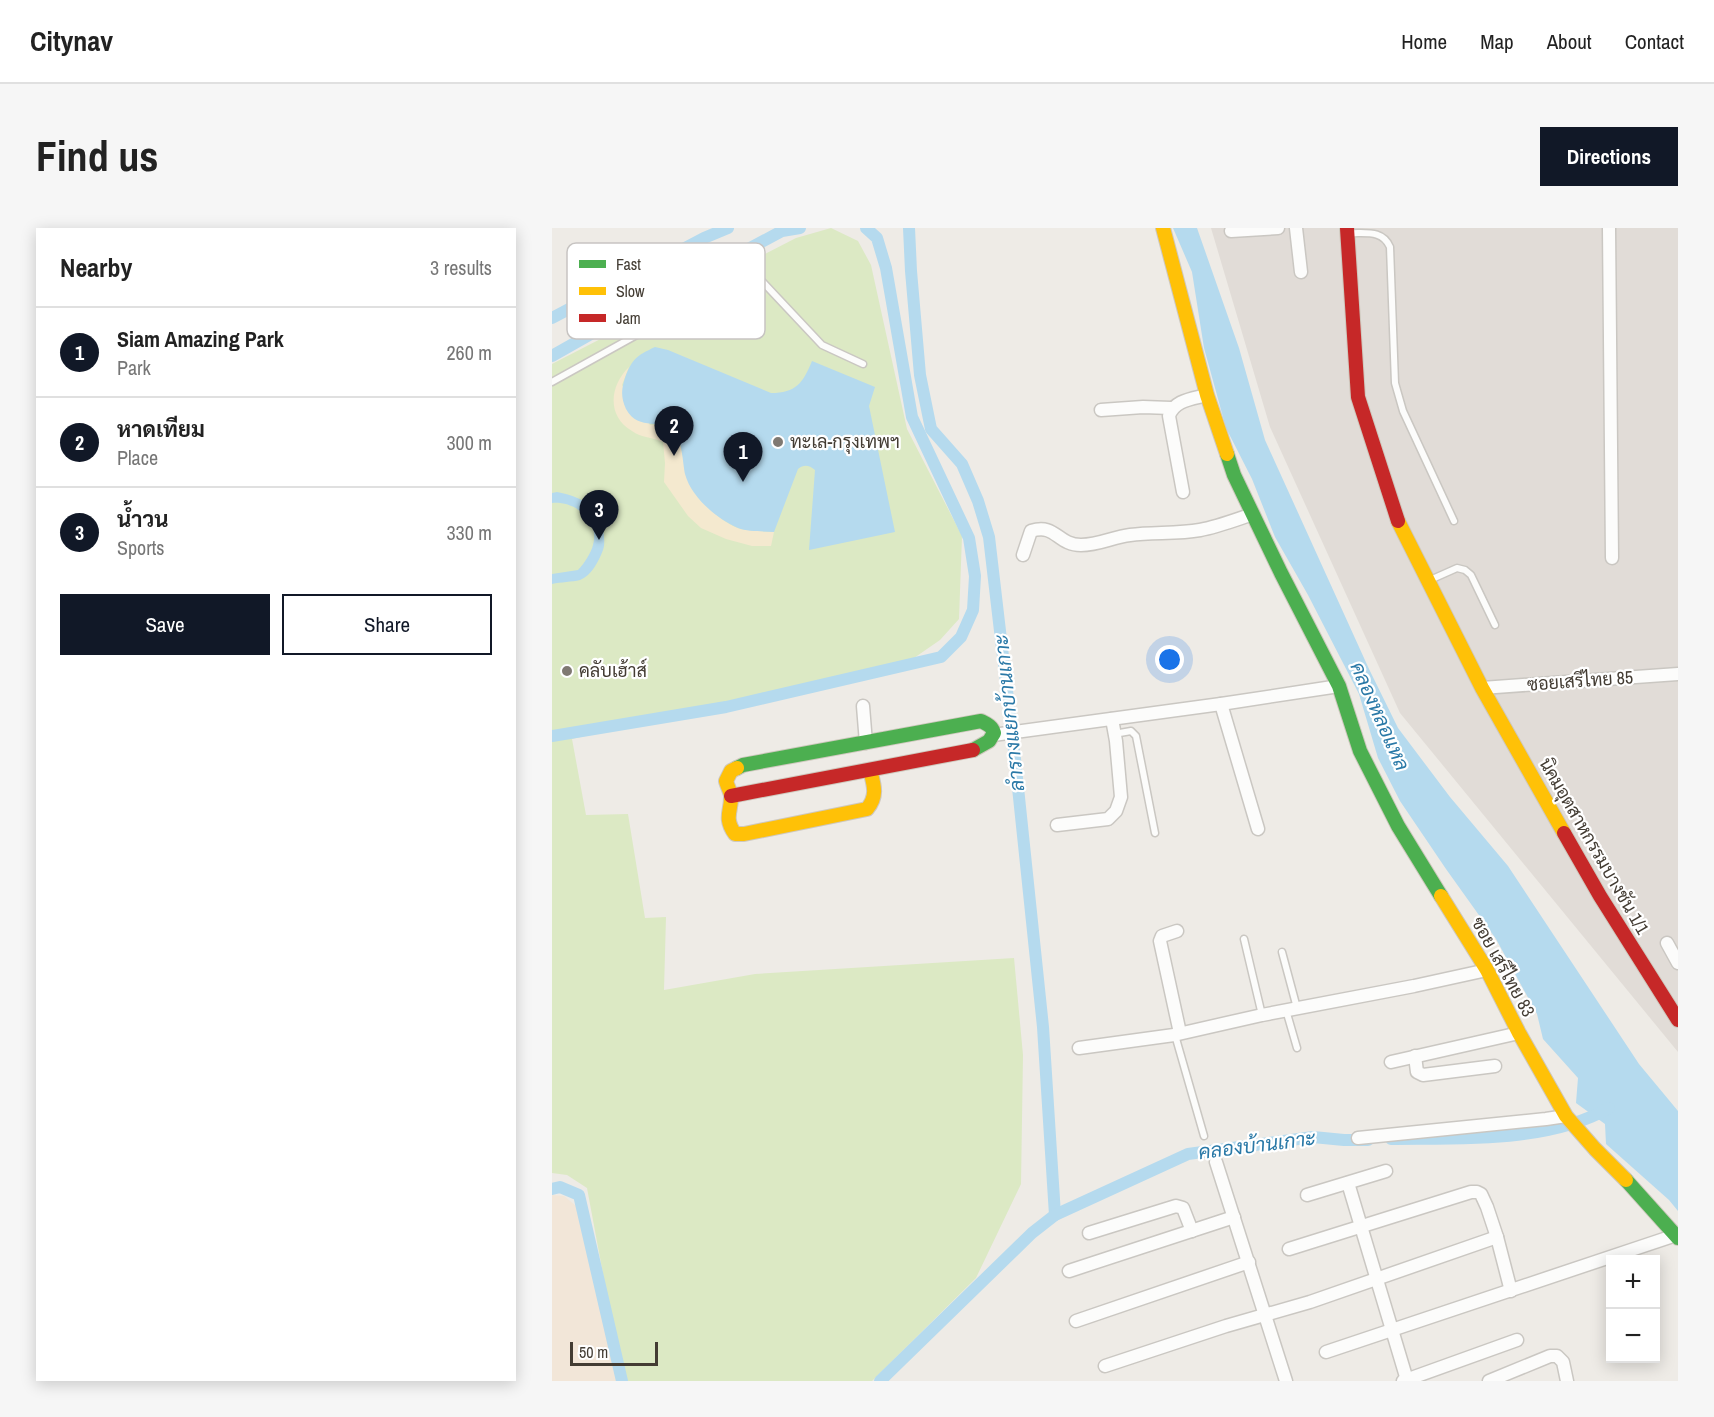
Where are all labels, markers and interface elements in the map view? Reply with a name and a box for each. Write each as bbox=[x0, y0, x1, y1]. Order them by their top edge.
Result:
text: Citynav bbox=[30, 22, 113, 60]
text: Home bbox=[1401, 27, 1447, 56]
text: Map bbox=[1480, 27, 1514, 56]
text: About bbox=[1547, 27, 1592, 56]
text: Contact bbox=[1625, 27, 1684, 56]
button: Directions bbox=[1540, 127, 1678, 186]
text: Find us bbox=[36, 128, 158, 184]
legend bbox=[567, 243, 765, 339]
text: Nearby bbox=[60, 250, 132, 285]
text: Fast bbox=[616, 253, 641, 275]
text: 3 results bbox=[430, 254, 492, 281]
text: Slow bbox=[616, 280, 645, 302]
text: Jam bbox=[616, 307, 641, 329]
text: Siam Amazing Park bbox=[117, 324, 284, 354]
text: 1 bbox=[75, 339, 84, 366]
text: 260 m bbox=[446, 339, 492, 366]
text: Park bbox=[117, 354, 151, 381]
pin: 2 bbox=[654, 406, 694, 456]
text: หาดเทียม bbox=[117, 414, 205, 444]
text: 2 bbox=[75, 429, 84, 456]
text: 300 m bbox=[446, 429, 492, 456]
place label: ทะเล-กรุงเทพฯ bbox=[790, 429, 900, 454]
pin: 1 bbox=[724, 432, 762, 482]
marker: ทะเล-กรุงเทพฯ bbox=[771, 435, 785, 449]
text: Place bbox=[117, 444, 158, 471]
pin: 3 bbox=[580, 490, 618, 540]
text: น้ำวน bbox=[117, 504, 169, 534]
text: 3 bbox=[75, 519, 84, 546]
text: 330 m bbox=[446, 519, 492, 546]
text: Sports bbox=[117, 534, 164, 561]
button: Save bbox=[60, 594, 270, 655]
button: Share bbox=[282, 594, 492, 655]
water label: ลำรางแยกบ้านเกาะ bbox=[987, 633, 1030, 793]
your location bbox=[1155, 645, 1184, 674]
water label: คลองหลอแหล bbox=[1344, 657, 1416, 774]
place label: คลับเฮ้าส์ bbox=[579, 658, 647, 683]
marker: คลับเฮ้าส์ bbox=[560, 664, 574, 678]
street label: ซอยเสรีไทย 85 bbox=[1526, 664, 1634, 697]
street label: นิคมอุตสาหกรรมบางชัน 1/1 bbox=[1534, 753, 1656, 939]
street label: ซอย เสรีไทย 83 bbox=[1466, 912, 1541, 1021]
water label: คลองบ้านเกาะ bbox=[1197, 1124, 1317, 1165]
map controls bbox=[1606, 1255, 1660, 1363]
button: + bbox=[1606, 1255, 1660, 1309]
button: − bbox=[1606, 1309, 1660, 1363]
scale bar bbox=[570, 1339, 658, 1366]
text: 50 m bbox=[579, 1341, 608, 1363]

